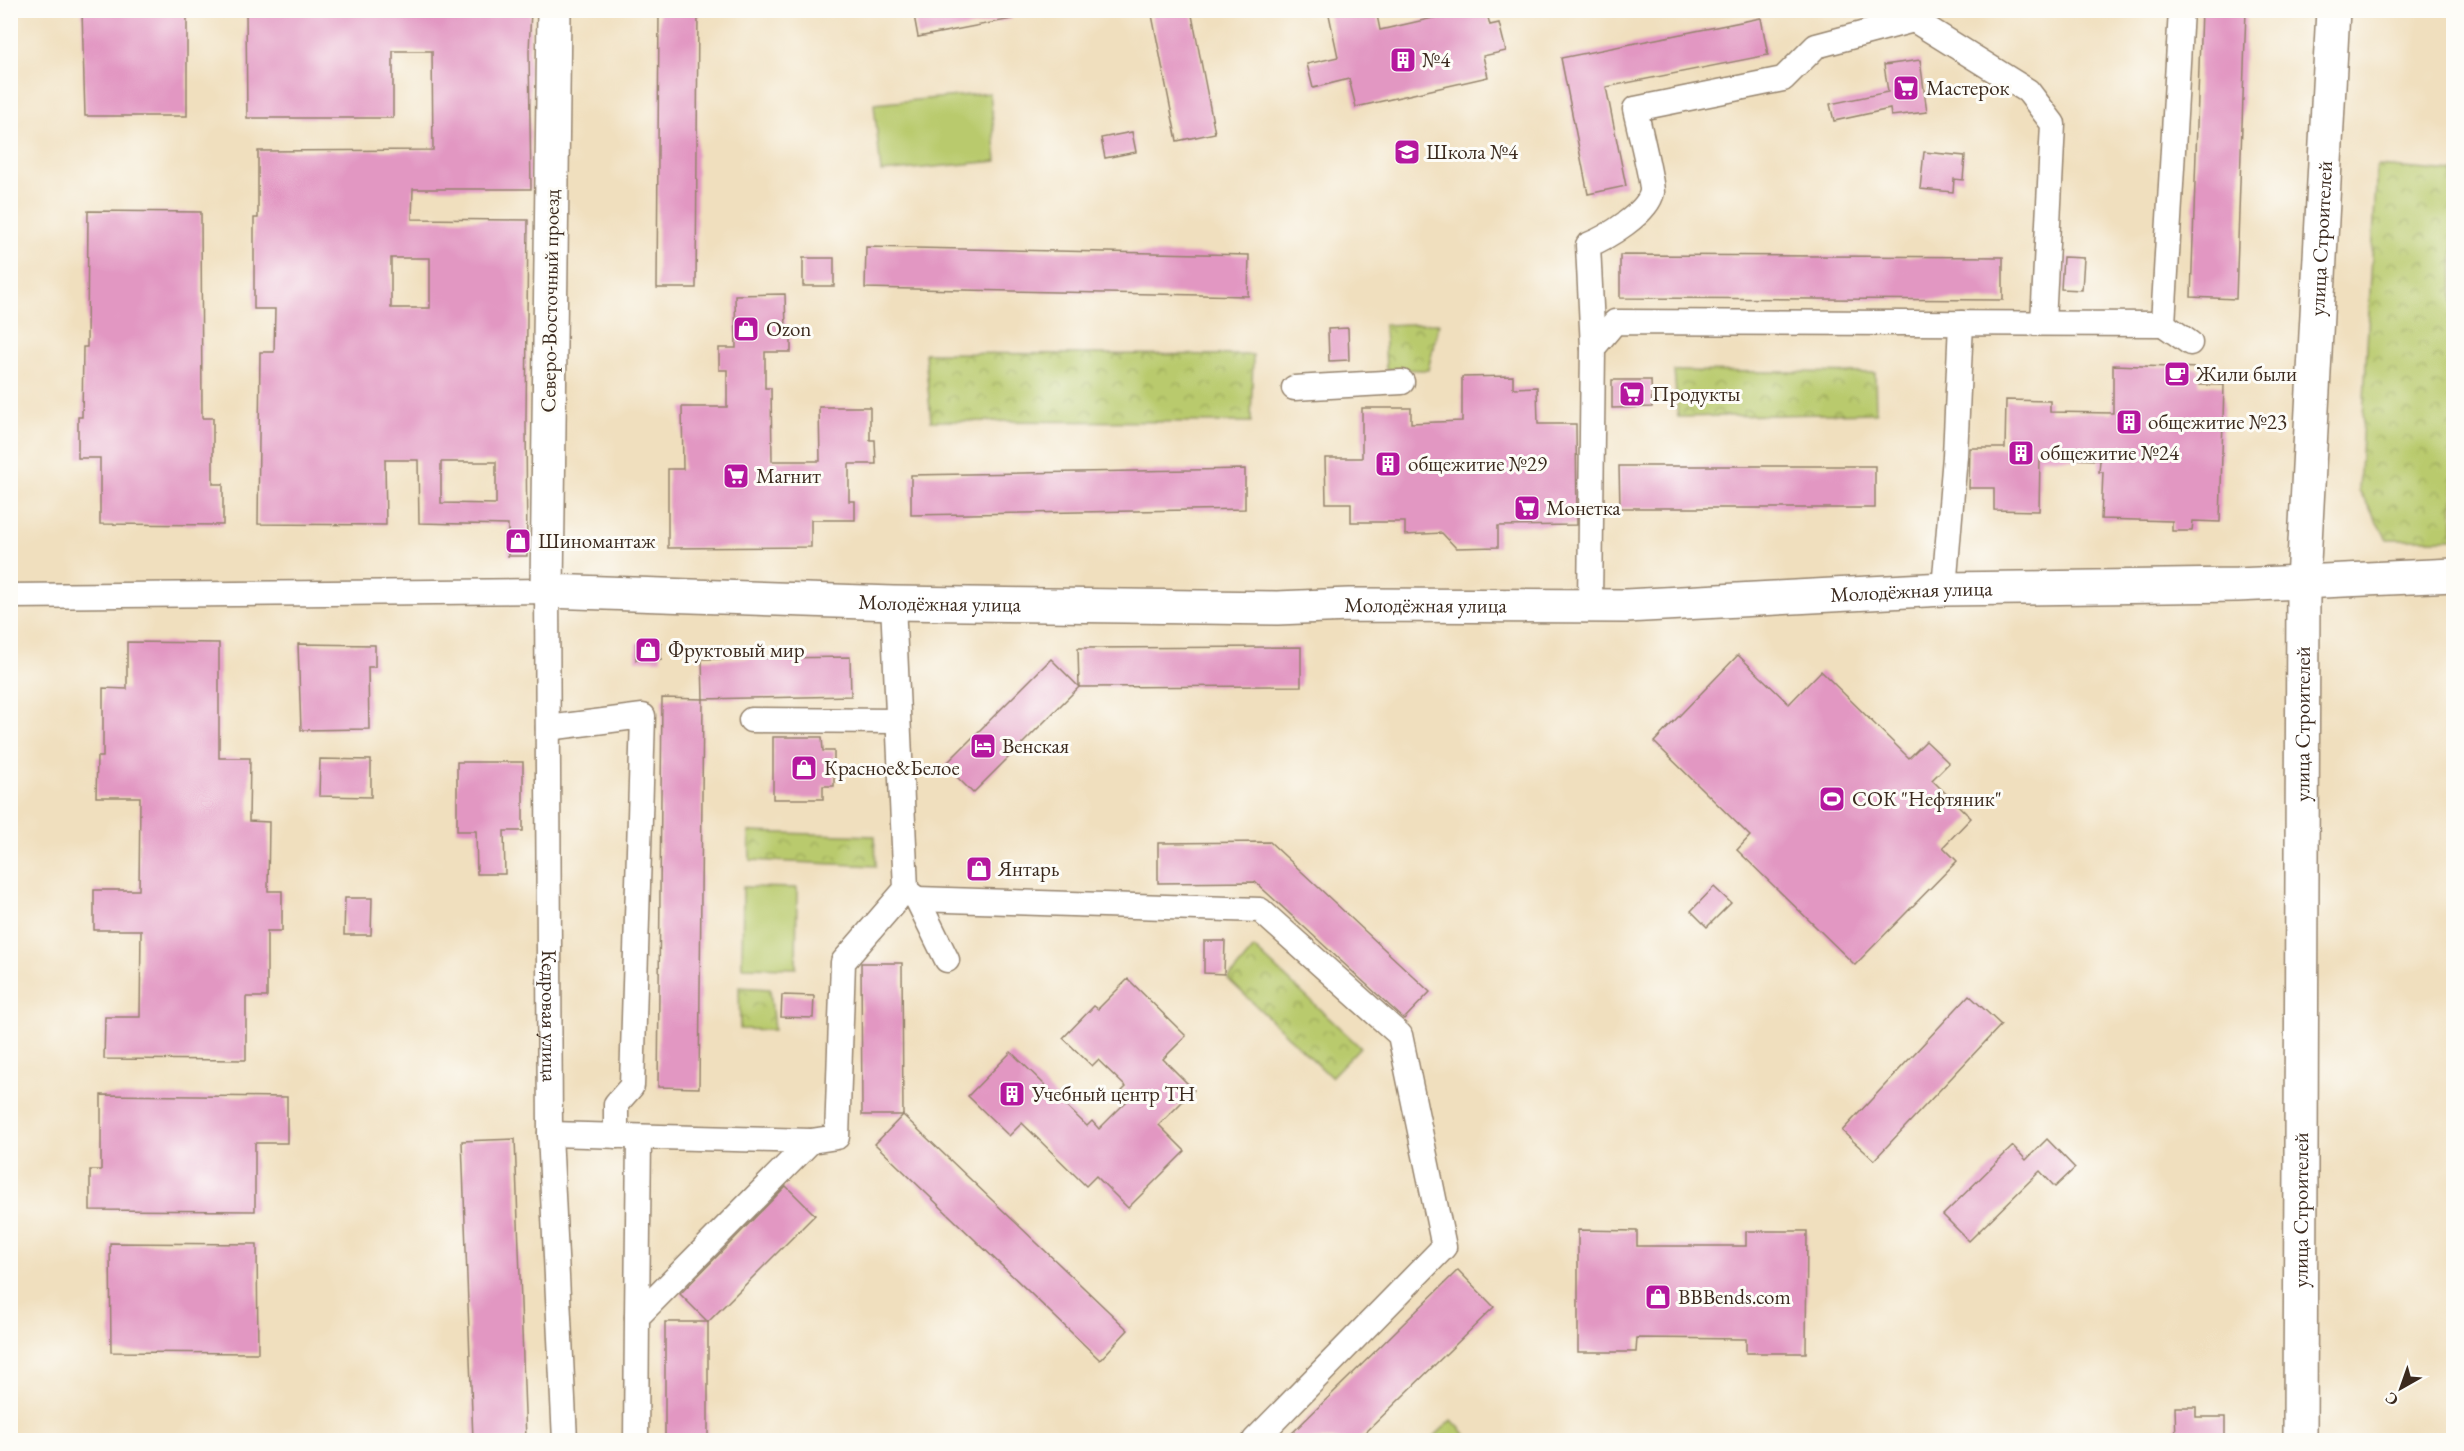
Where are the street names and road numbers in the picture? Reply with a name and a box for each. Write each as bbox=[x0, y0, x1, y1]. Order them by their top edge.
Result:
street label: улица Строителей bbox=[2303, 160, 2338, 317]
street label: Северо-Восточный проезд bbox=[534, 189, 565, 413]
street label: Молодёжная улица bbox=[1829, 574, 1993, 608]
street label: Молодёжная улица bbox=[858, 588, 1022, 618]
street label: Молодёжная улица bbox=[1344, 591, 1508, 619]
street label: улица Строителей bbox=[2288, 646, 2316, 802]
street label: Кедровая улица bbox=[536, 950, 564, 1083]
street label: улица Строителей bbox=[2287, 1132, 2314, 1288]

